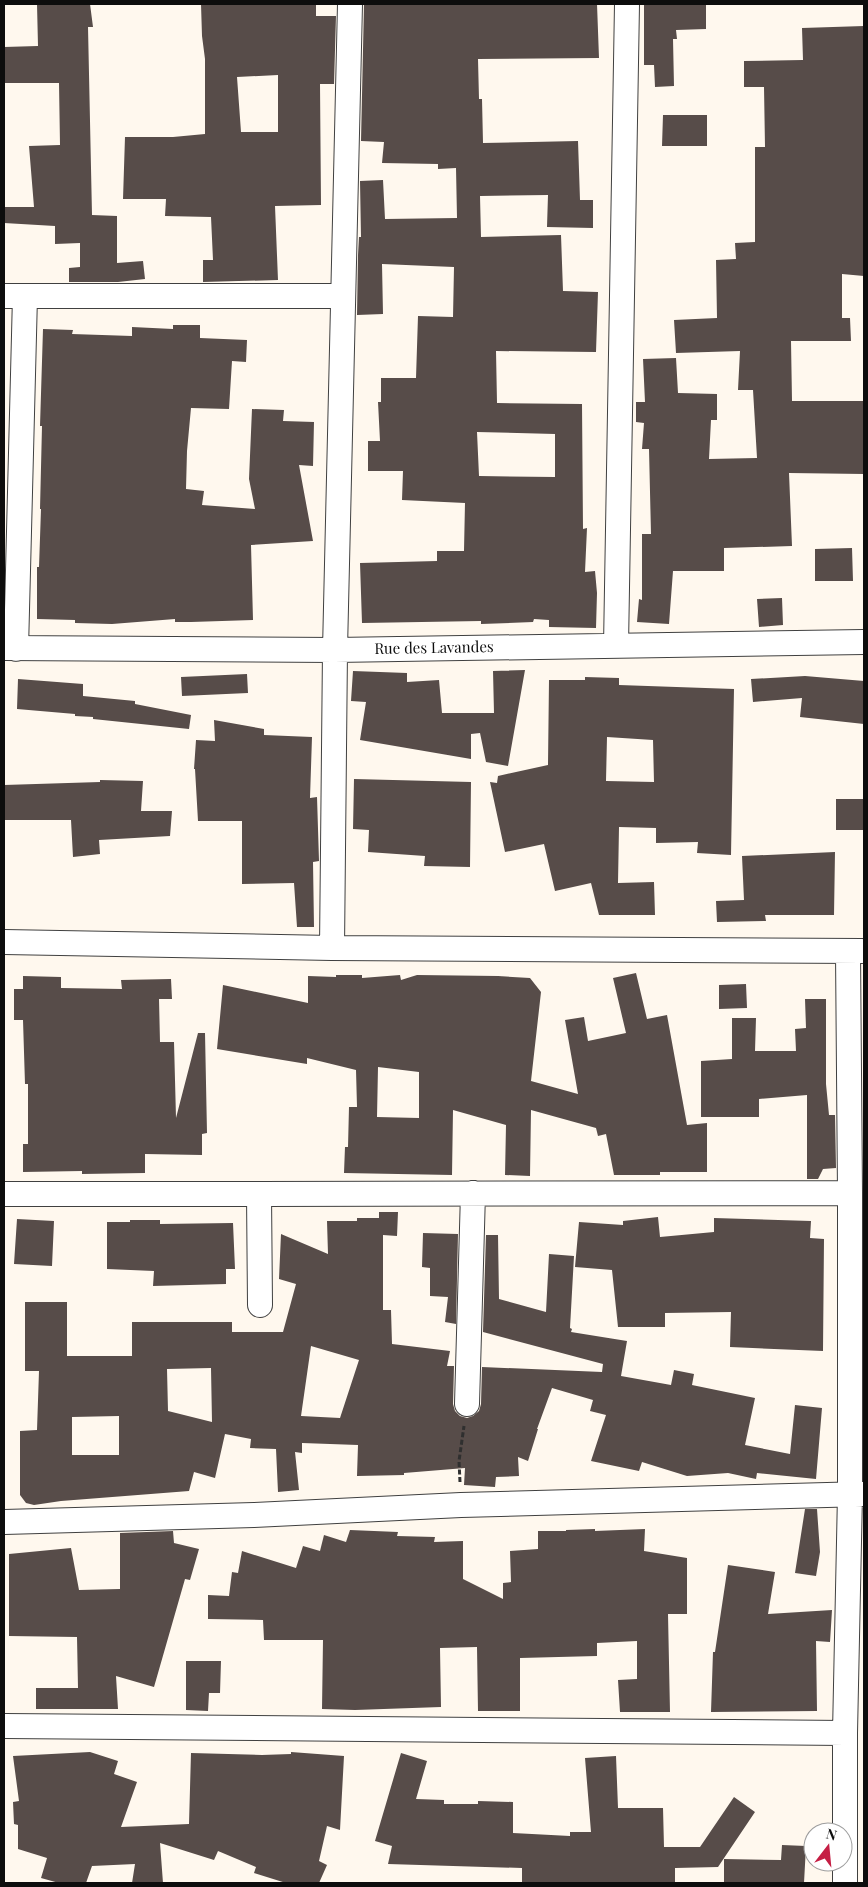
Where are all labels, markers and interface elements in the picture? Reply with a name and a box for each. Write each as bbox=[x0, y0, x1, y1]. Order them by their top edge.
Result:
street label: Rue des Lavandes bbox=[374, 636, 494, 658]
north arrow bbox=[803, 1822, 853, 1872]
text: N bbox=[824, 1823, 839, 1845]

